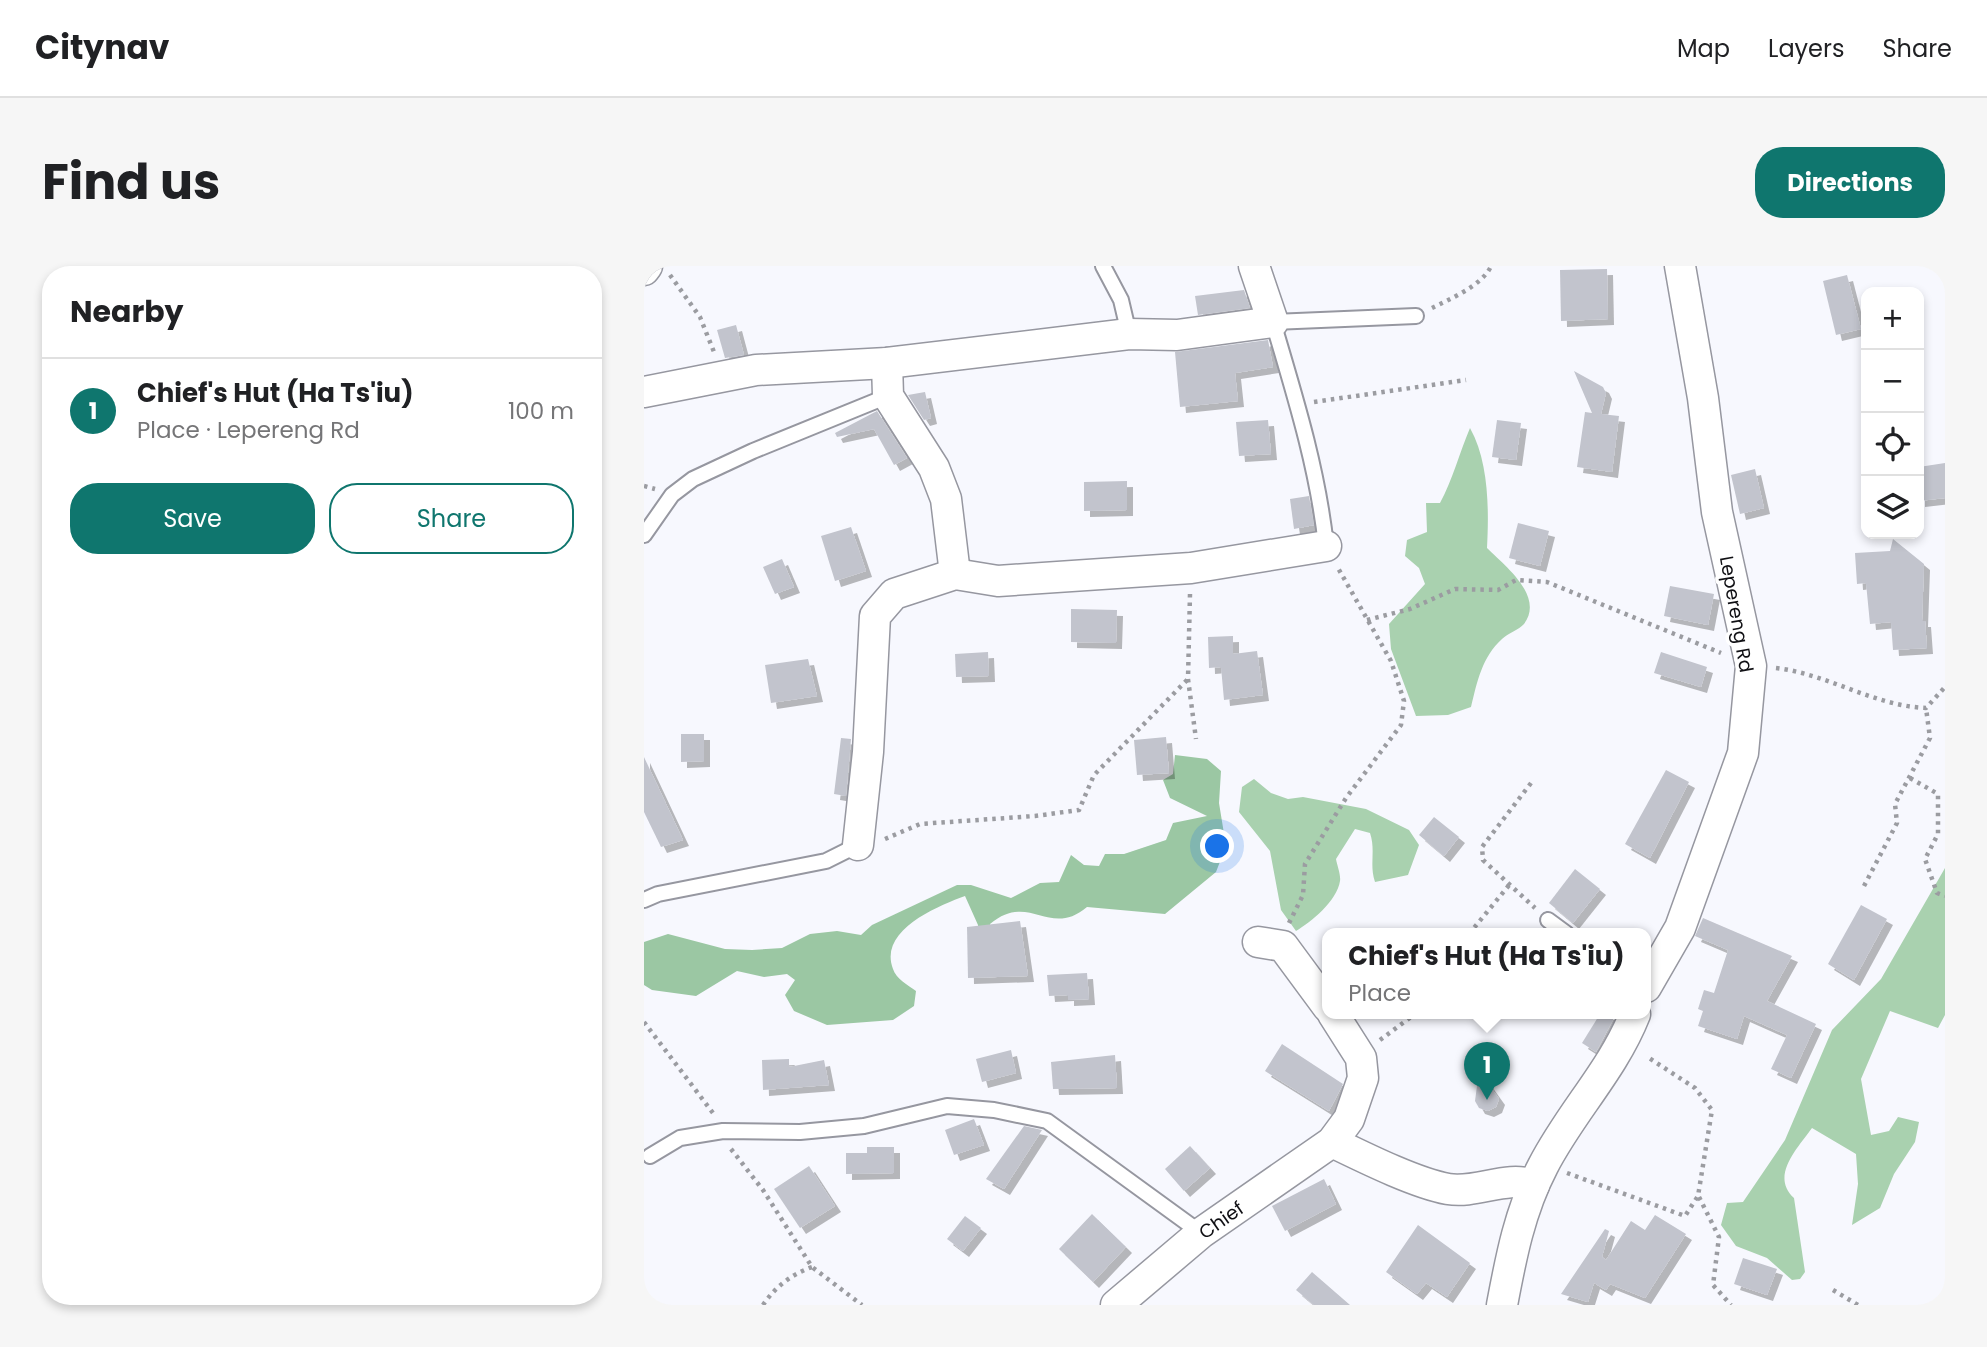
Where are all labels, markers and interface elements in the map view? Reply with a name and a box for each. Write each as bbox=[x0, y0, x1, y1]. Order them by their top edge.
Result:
text: Citynav bbox=[35, 24, 169, 71]
text: Map bbox=[1677, 32, 1730, 65]
text: Layers bbox=[1768, 32, 1844, 65]
text: Share bbox=[1882, 32, 1952, 65]
button: Directions bbox=[1755, 147, 1945, 218]
text: Find us bbox=[42, 148, 220, 216]
map controls bbox=[1861, 287, 1924, 539]
button: + bbox=[1861, 287, 1924, 350]
text: Nearby bbox=[70, 290, 184, 333]
button: − bbox=[1861, 350, 1924, 413]
text: Chief's Hut (Ha Ts'iu) bbox=[137, 375, 414, 411]
text: 1 bbox=[89, 395, 97, 427]
text: 100 m bbox=[508, 395, 574, 427]
button: locate bbox=[1861, 413, 1924, 476]
text: Place · Lepereng Rd bbox=[137, 414, 360, 446]
button: layers bbox=[1861, 476, 1924, 539]
button: Save bbox=[70, 483, 315, 554]
button: Share bbox=[329, 483, 574, 554]
street label: Lepereng Rd bbox=[1713, 554, 1760, 675]
your location bbox=[1200, 829, 1234, 863]
popup bbox=[1322, 928, 1651, 1019]
text: Chief's Hut (Ha Ts'iu) bbox=[1348, 938, 1625, 974]
text: Place bbox=[1348, 977, 1411, 1009]
pin: 1 bbox=[1464, 1042, 1510, 1100]
street label: Chief bbox=[1193, 1195, 1249, 1246]

